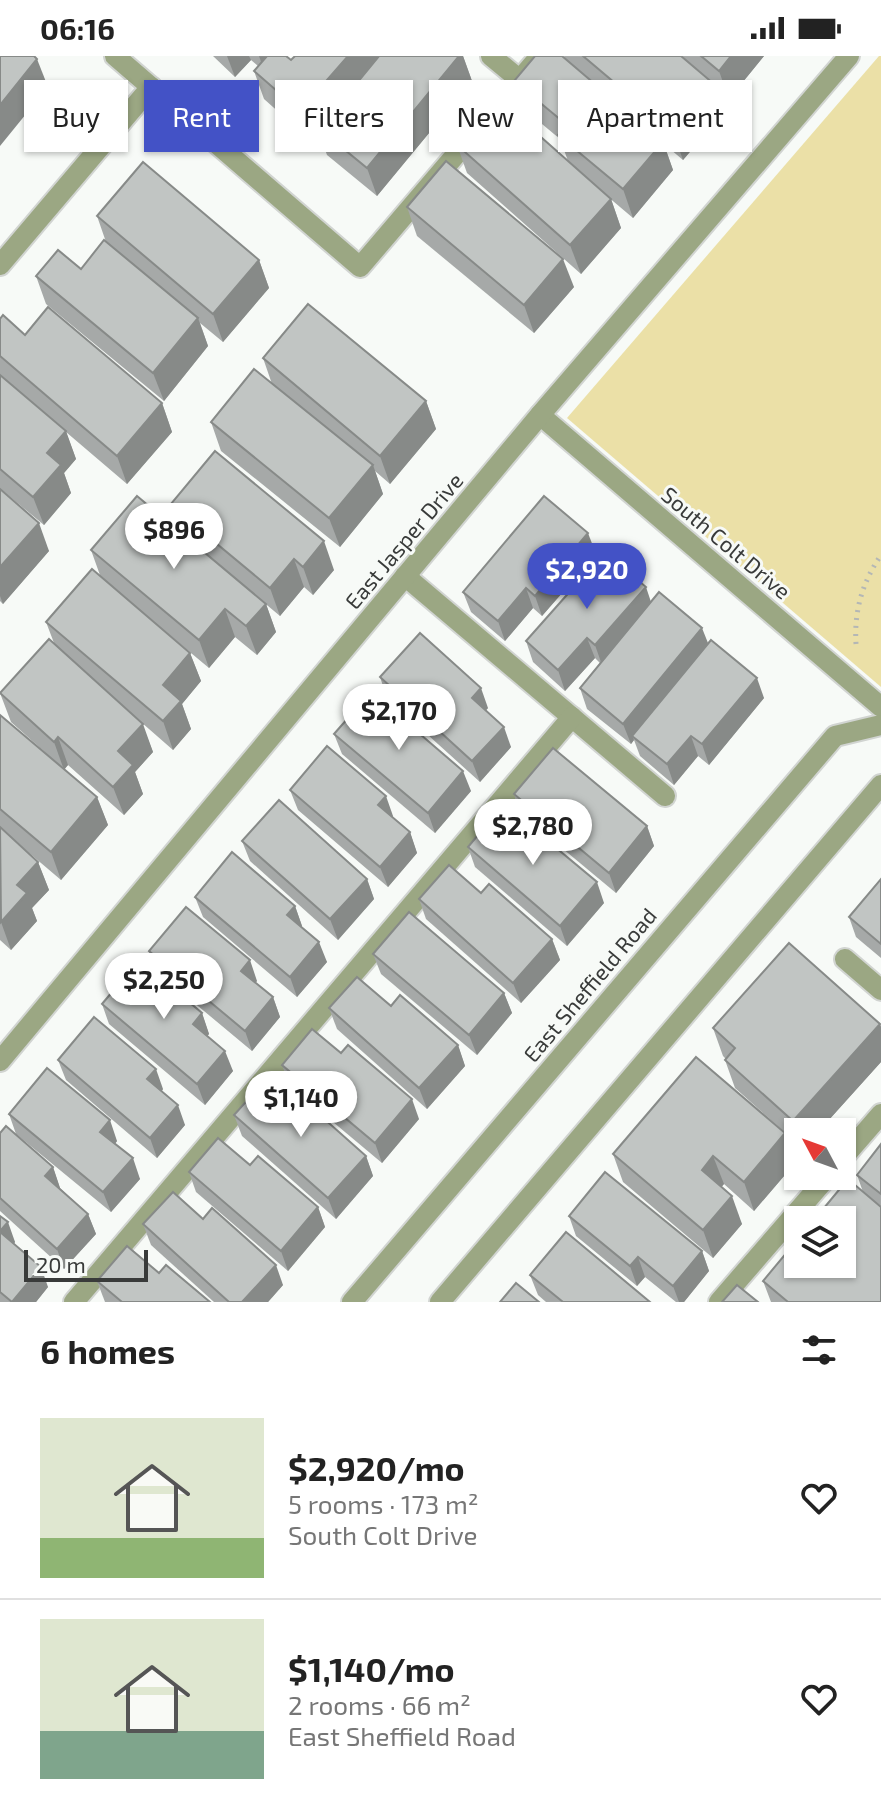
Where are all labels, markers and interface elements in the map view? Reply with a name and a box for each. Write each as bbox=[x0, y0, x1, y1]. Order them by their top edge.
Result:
text: 06:16 bbox=[40, 10, 115, 46]
chip: Buy bbox=[24, 80, 128, 152]
chip: Rent bbox=[144, 80, 259, 152]
chip: Filters bbox=[275, 80, 413, 152]
chip: New bbox=[429, 80, 542, 152]
chip: Apartment bbox=[558, 80, 752, 152]
street label: East Jasper Drive bbox=[339, 467, 468, 614]
street label: South Colt Drive bbox=[657, 481, 796, 604]
pin: $896 bbox=[127, 503, 221, 571]
text: $896 bbox=[143, 513, 205, 544]
pin: $2,920 bbox=[522, 543, 652, 611]
text: $2,920 bbox=[545, 553, 629, 584]
pin: $2,170 bbox=[334, 684, 464, 752]
text: $2,170 bbox=[361, 694, 437, 725]
pin: $2,780 bbox=[468, 799, 598, 867]
text: $2,780 bbox=[492, 809, 574, 840]
street label: East Sheffield Road bbox=[517, 902, 661, 1067]
pin: $2,250 bbox=[99, 953, 229, 1021]
text: $2,250 bbox=[123, 963, 205, 994]
pin: $1,140 bbox=[236, 1071, 366, 1139]
text: $1,140 bbox=[263, 1081, 339, 1112]
north arrow bbox=[784, 1118, 856, 1190]
map controls bbox=[784, 1118, 856, 1278]
button: layers bbox=[784, 1206, 856, 1278]
scale bar bbox=[24, 1246, 148, 1282]
text: 20 m bbox=[36, 1251, 86, 1277]
icon: filters bbox=[797, 1328, 841, 1372]
text: 6 homes bbox=[40, 1330, 175, 1371]
text: $2,920/mo bbox=[288, 1447, 465, 1488]
icon: home bbox=[104, 1450, 200, 1546]
icon: heart bbox=[797, 1476, 841, 1520]
text: 5 rooms · 173 m² bbox=[288, 1488, 479, 1519]
text: South Colt Drive bbox=[288, 1519, 478, 1550]
text: $1,140/mo bbox=[288, 1648, 455, 1689]
icon: home bbox=[104, 1651, 200, 1747]
icon: heart bbox=[797, 1677, 841, 1721]
text: 2 rooms · 66 m² bbox=[288, 1689, 471, 1720]
text: East Sheffield Road bbox=[288, 1720, 516, 1751]

